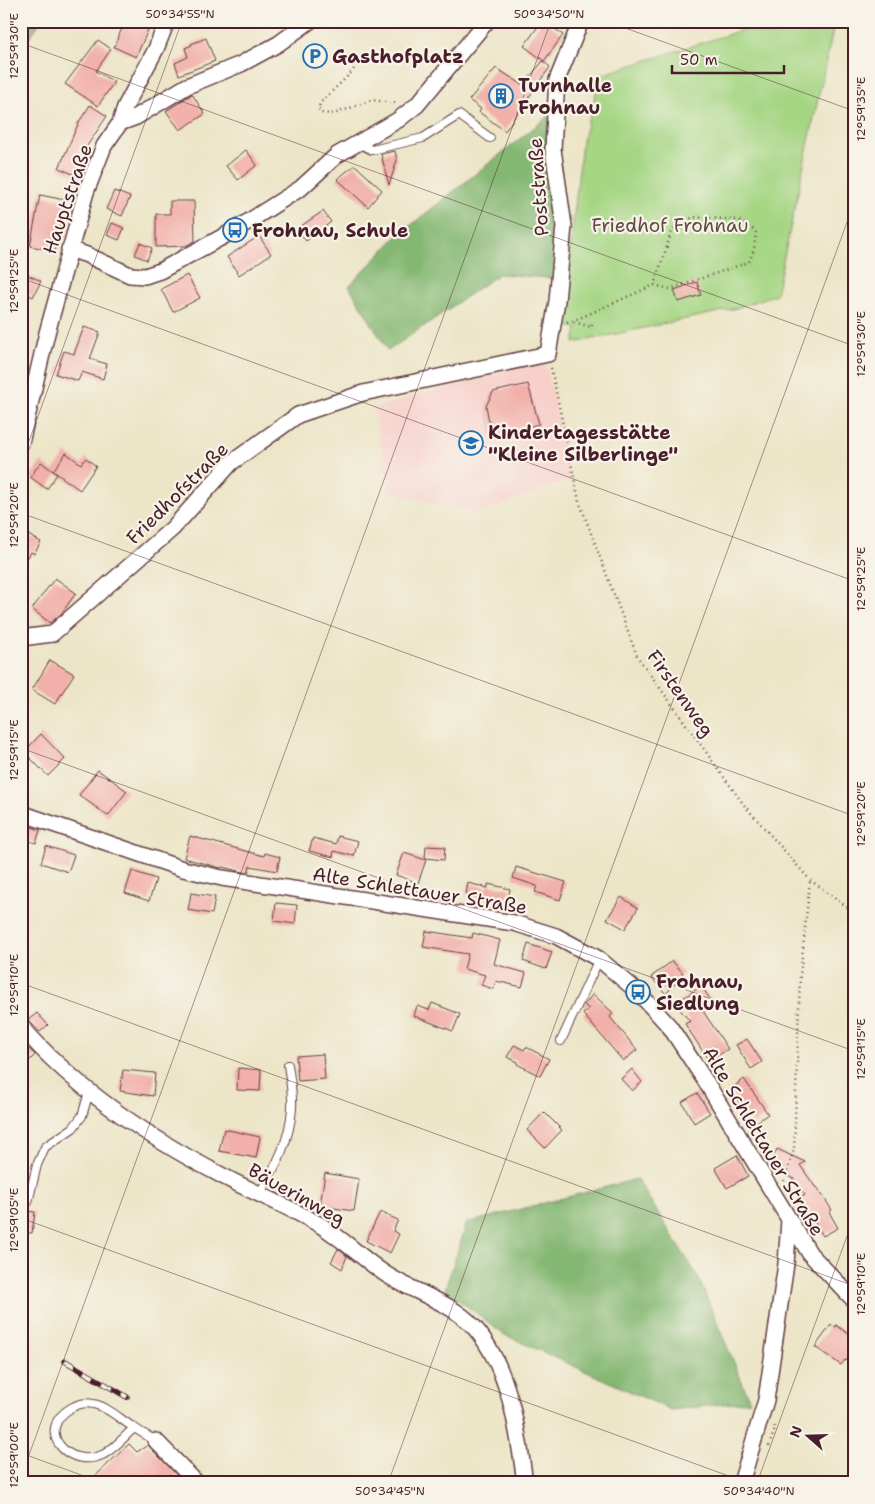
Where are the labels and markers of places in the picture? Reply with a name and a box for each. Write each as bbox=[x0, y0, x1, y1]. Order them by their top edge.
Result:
parking icon: Gasthofplatz bbox=[302, 43, 328, 69]
place label: Gasthofplatz bbox=[332, 44, 464, 69]
place label: Turnhalle Frohnau bbox=[518, 73, 612, 120]
building icon: Turnhalle Frohnau bbox=[488, 83, 514, 109]
bus stop icon: Frohnau, Schule bbox=[222, 217, 248, 243]
place label: Frohnau, Schule bbox=[252, 218, 408, 243]
place label: Kindertagesstätte "Kleine Silberlinge" bbox=[488, 420, 678, 467]
school or university icon: Kindertagesstätte "Kleine Silberlinge" bbox=[458, 430, 484, 456]
place label: Frohnau, Siedlung bbox=[656, 969, 743, 1016]
bus stop icon: Frohnau, Siedlung bbox=[625, 979, 651, 1005]

